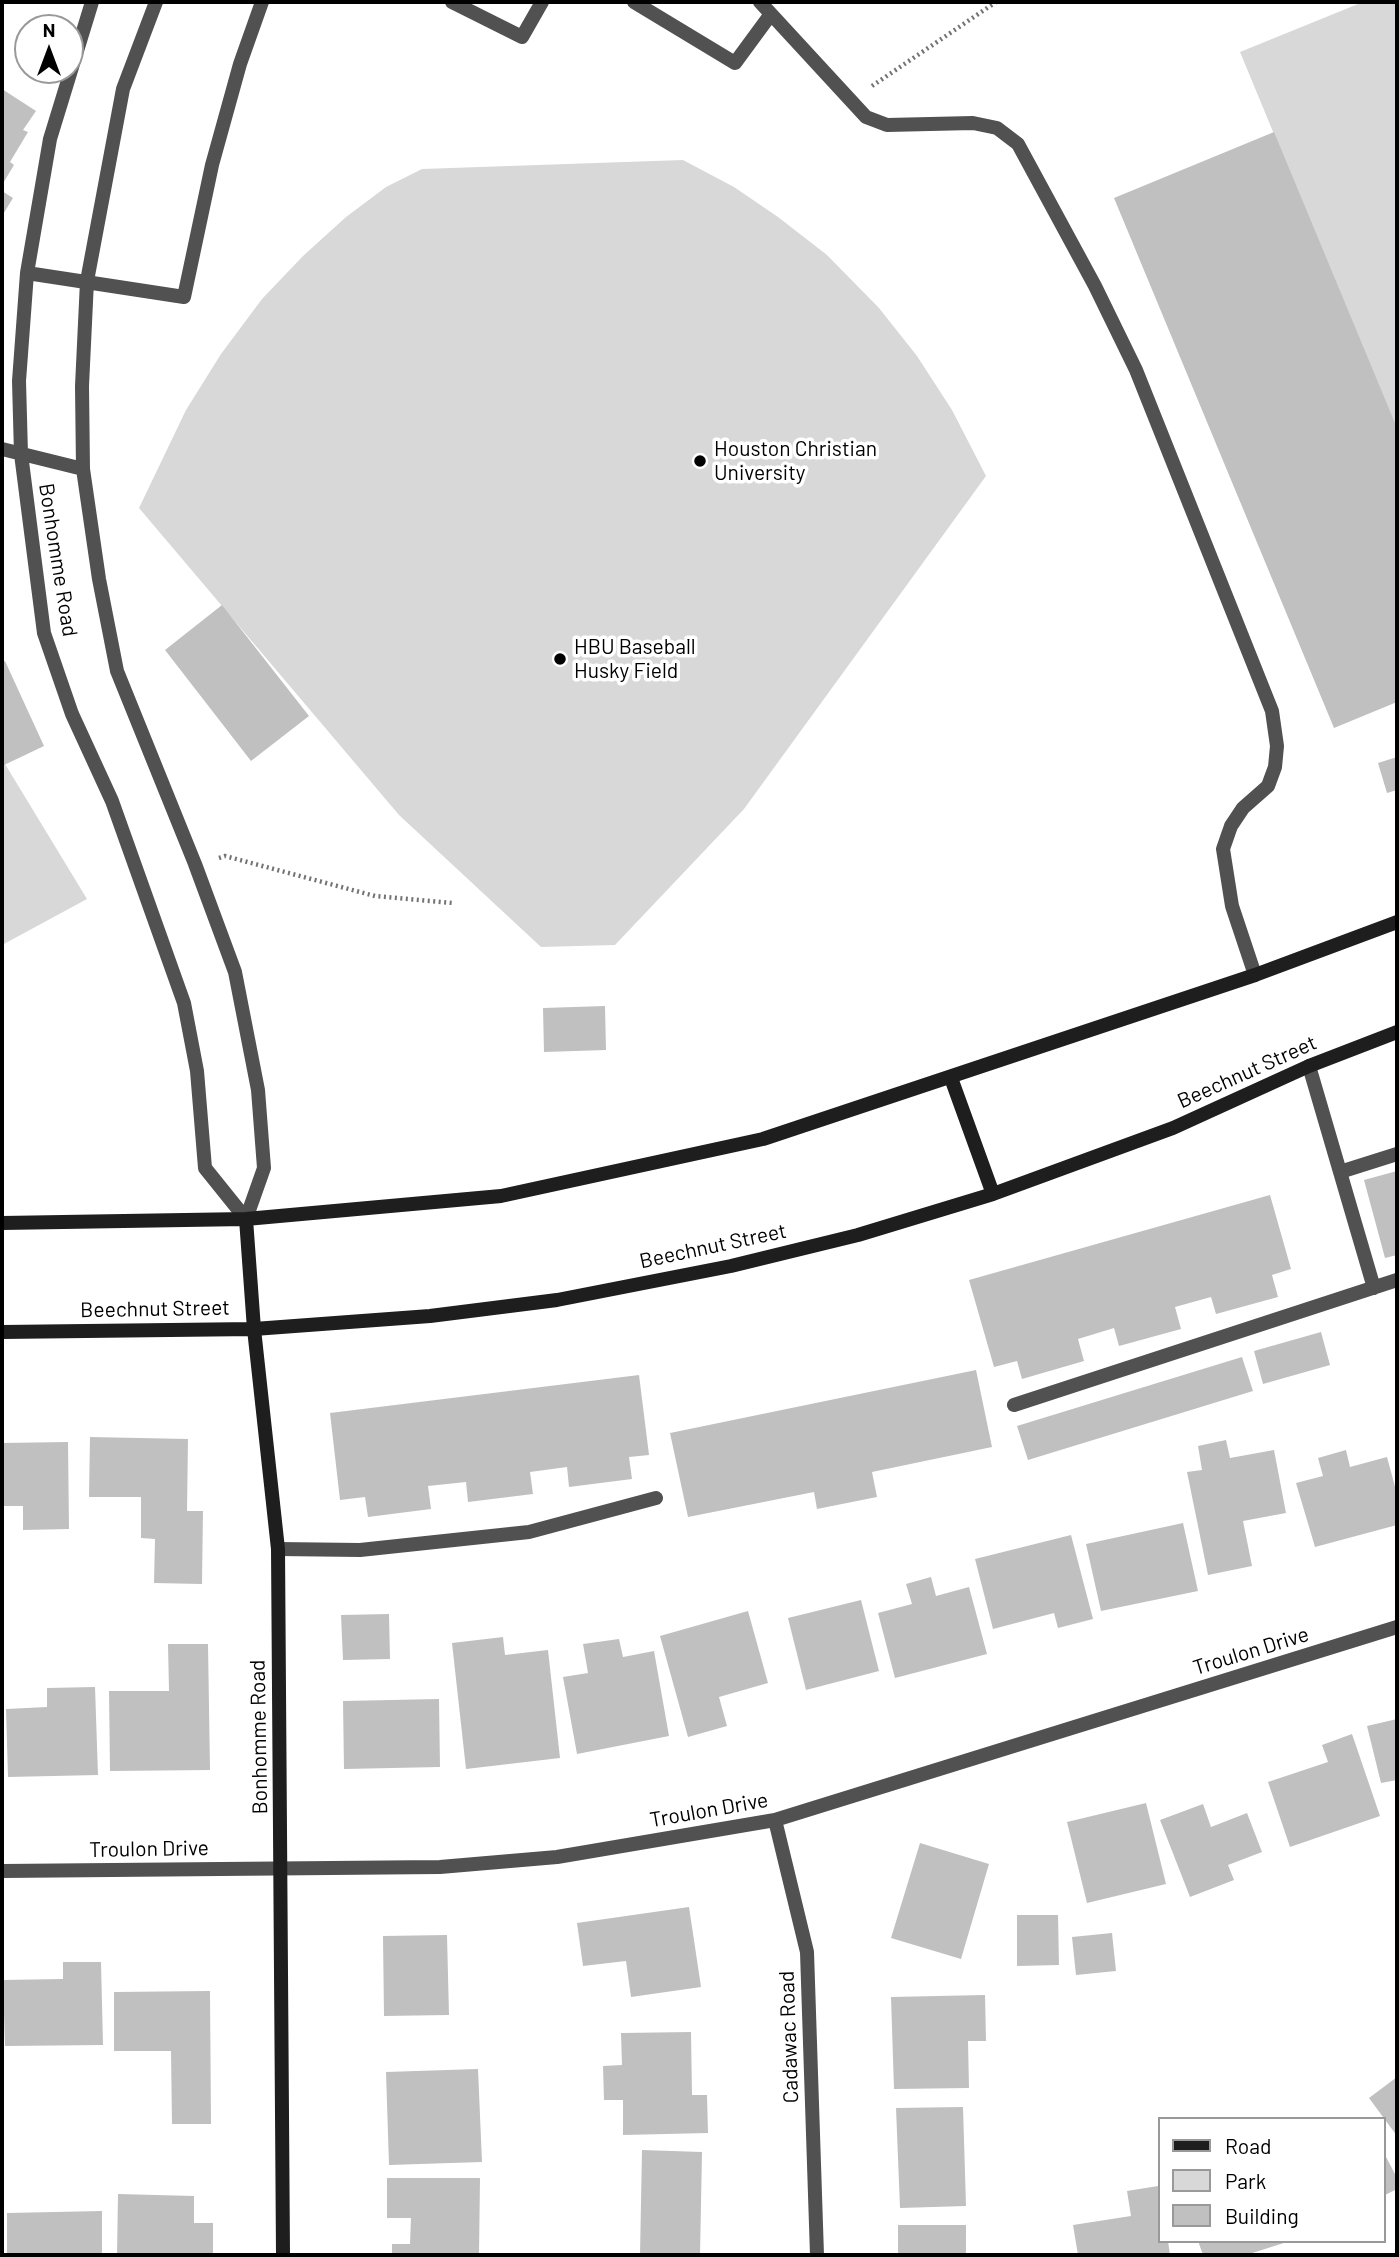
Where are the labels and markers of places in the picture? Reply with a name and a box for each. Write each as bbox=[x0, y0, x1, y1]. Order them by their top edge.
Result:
place label: Houston Christian University bbox=[714, 436, 877, 486]
marker: Houston Christian University bbox=[692, 453, 708, 469]
place label: HBU Baseball Husky Field bbox=[574, 634, 696, 684]
marker: HBU Baseball Husky Field bbox=[552, 651, 568, 667]

